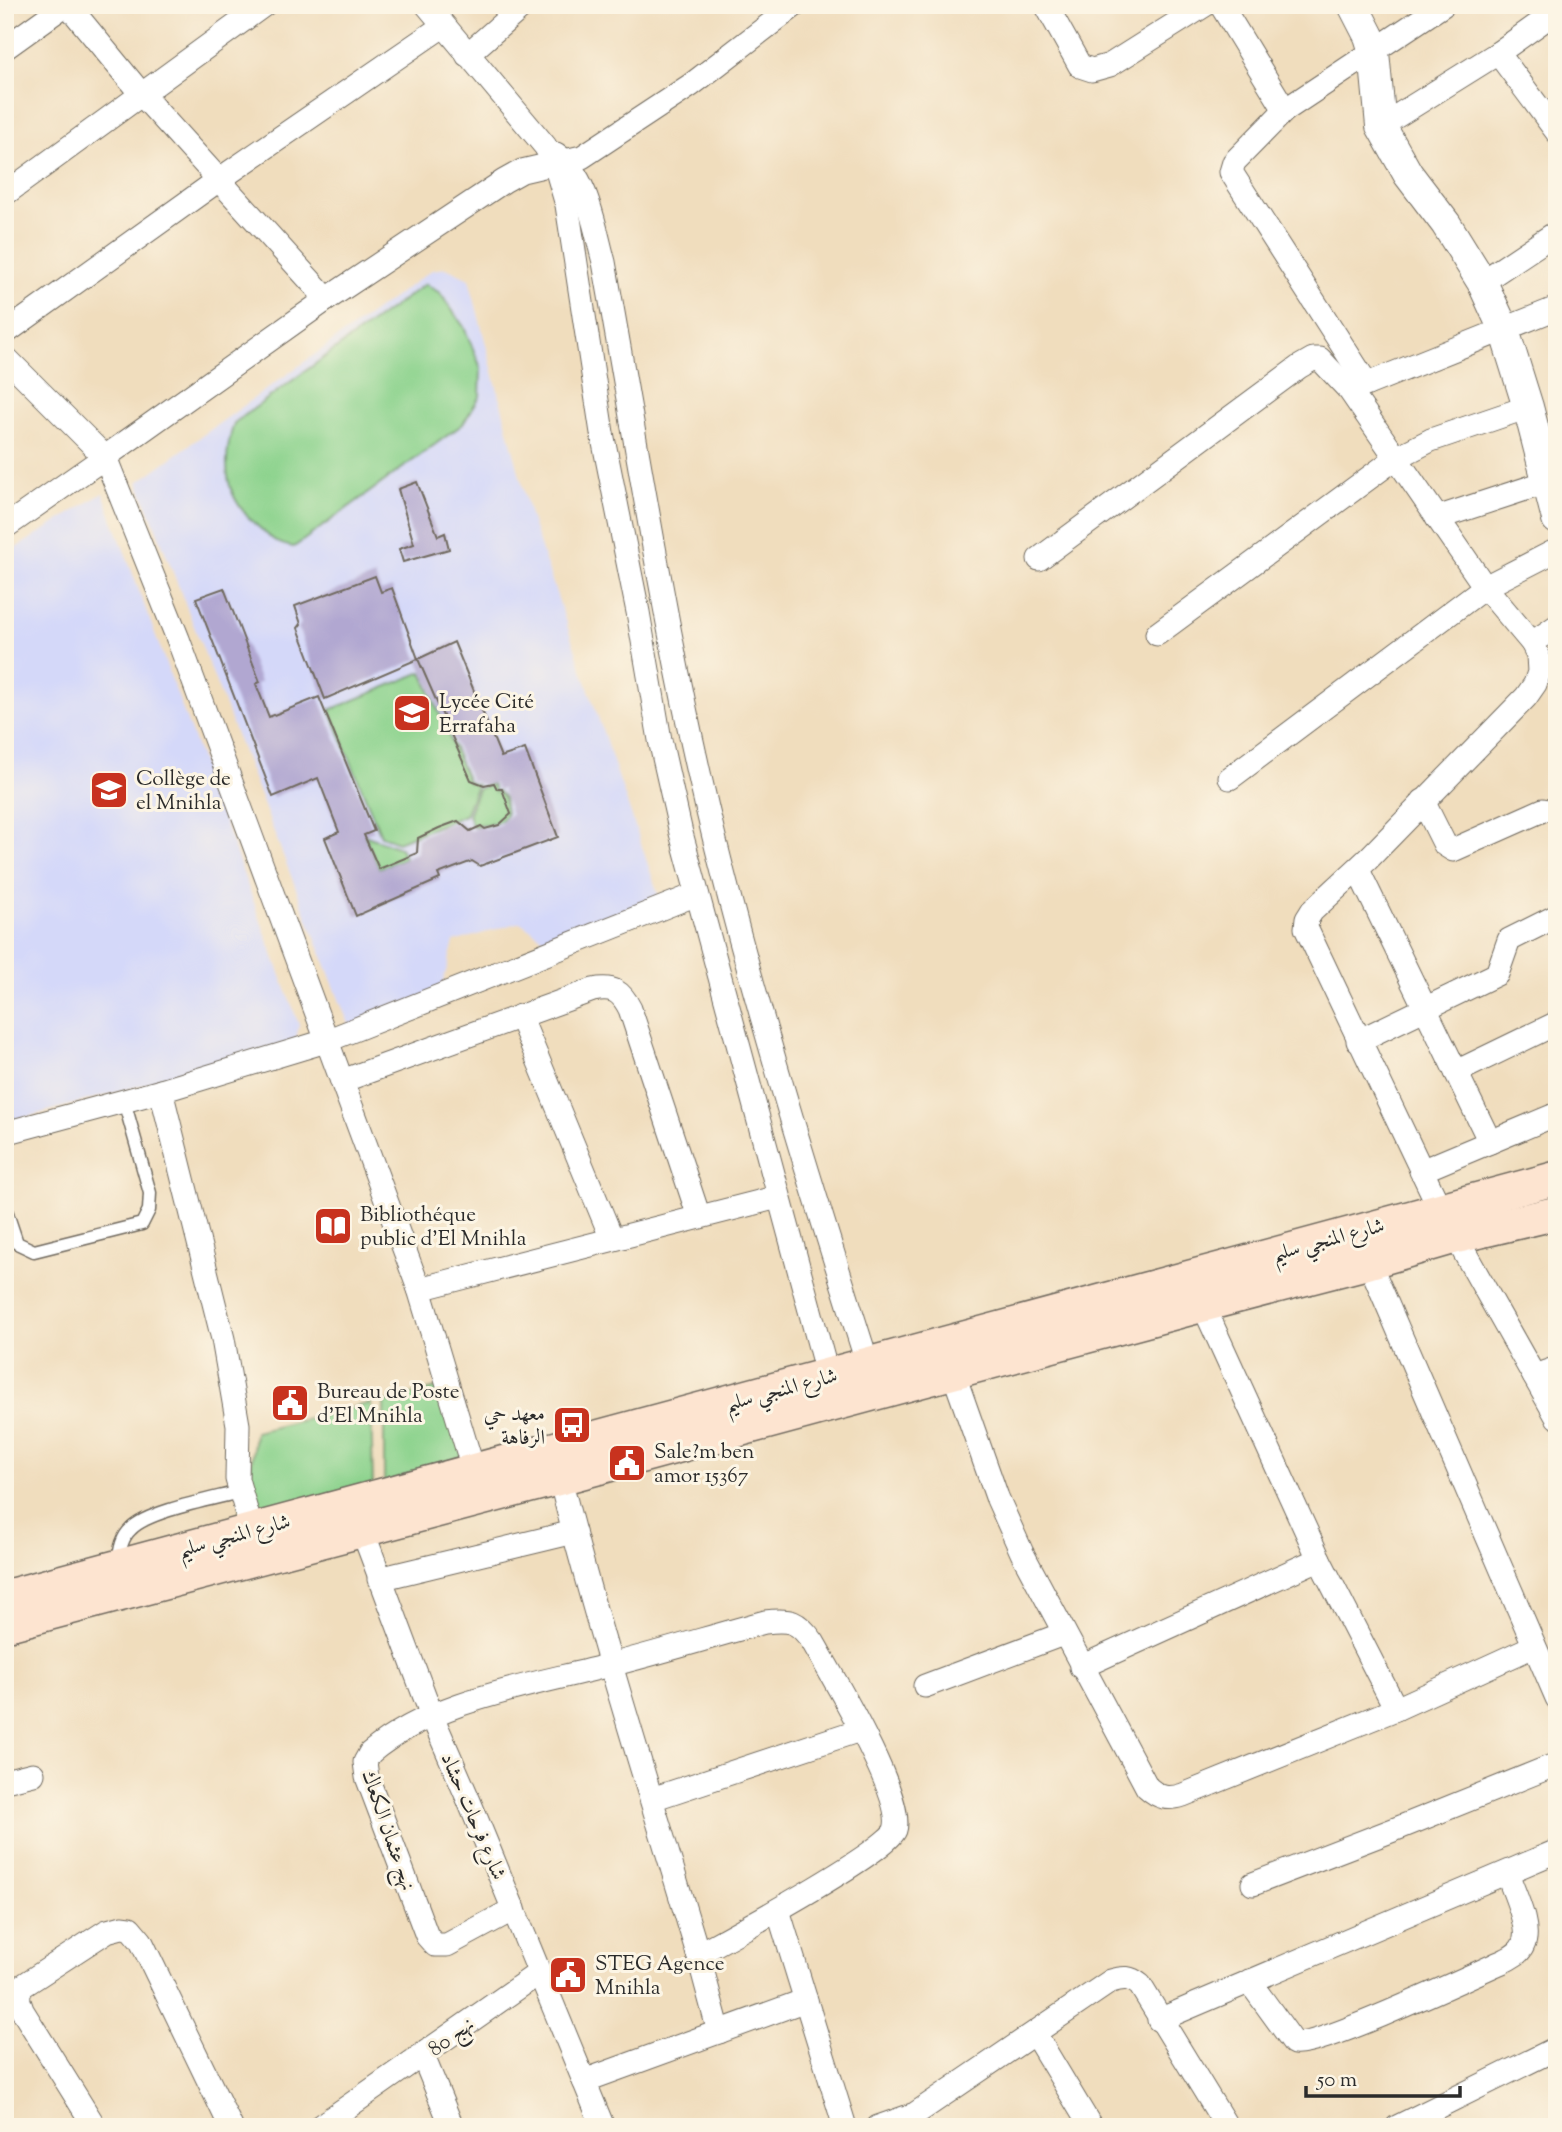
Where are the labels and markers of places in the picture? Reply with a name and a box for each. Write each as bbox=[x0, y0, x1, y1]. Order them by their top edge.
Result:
place label: Lycée Cité Errafaha bbox=[439, 688, 534, 742]
school or university icon: Lycée Cité Errafaha bbox=[391, 692, 433, 734]
place label: Collège de el Mnihla bbox=[136, 765, 231, 819]
school or university icon: Collège de el Mnihla bbox=[88, 769, 130, 811]
place label: Bibliothéque public d'El Mnihla bbox=[360, 1201, 527, 1255]
library icon: Bibliothéque public d'El Mnihla bbox=[312, 1205, 354, 1247]
place label: Bureau de Poste d'El Mnihla bbox=[317, 1378, 460, 1432]
public building icon: Bureau de Poste d'El Mnihla bbox=[269, 1382, 311, 1424]
place label: معهد حي الرفاهة bbox=[484, 1400, 545, 1454]
bus stop icon: معهد حي الرفاهة bbox=[551, 1404, 593, 1446]
place label: Sale?m ben amor 15367 bbox=[654, 1438, 755, 1492]
public building icon: Sale?m ben amor 15367 bbox=[606, 1442, 648, 1484]
place label: STEG Agence Mnihla bbox=[595, 1950, 725, 2004]
public building icon: STEG Agence Mnihla bbox=[547, 1954, 589, 1996]

